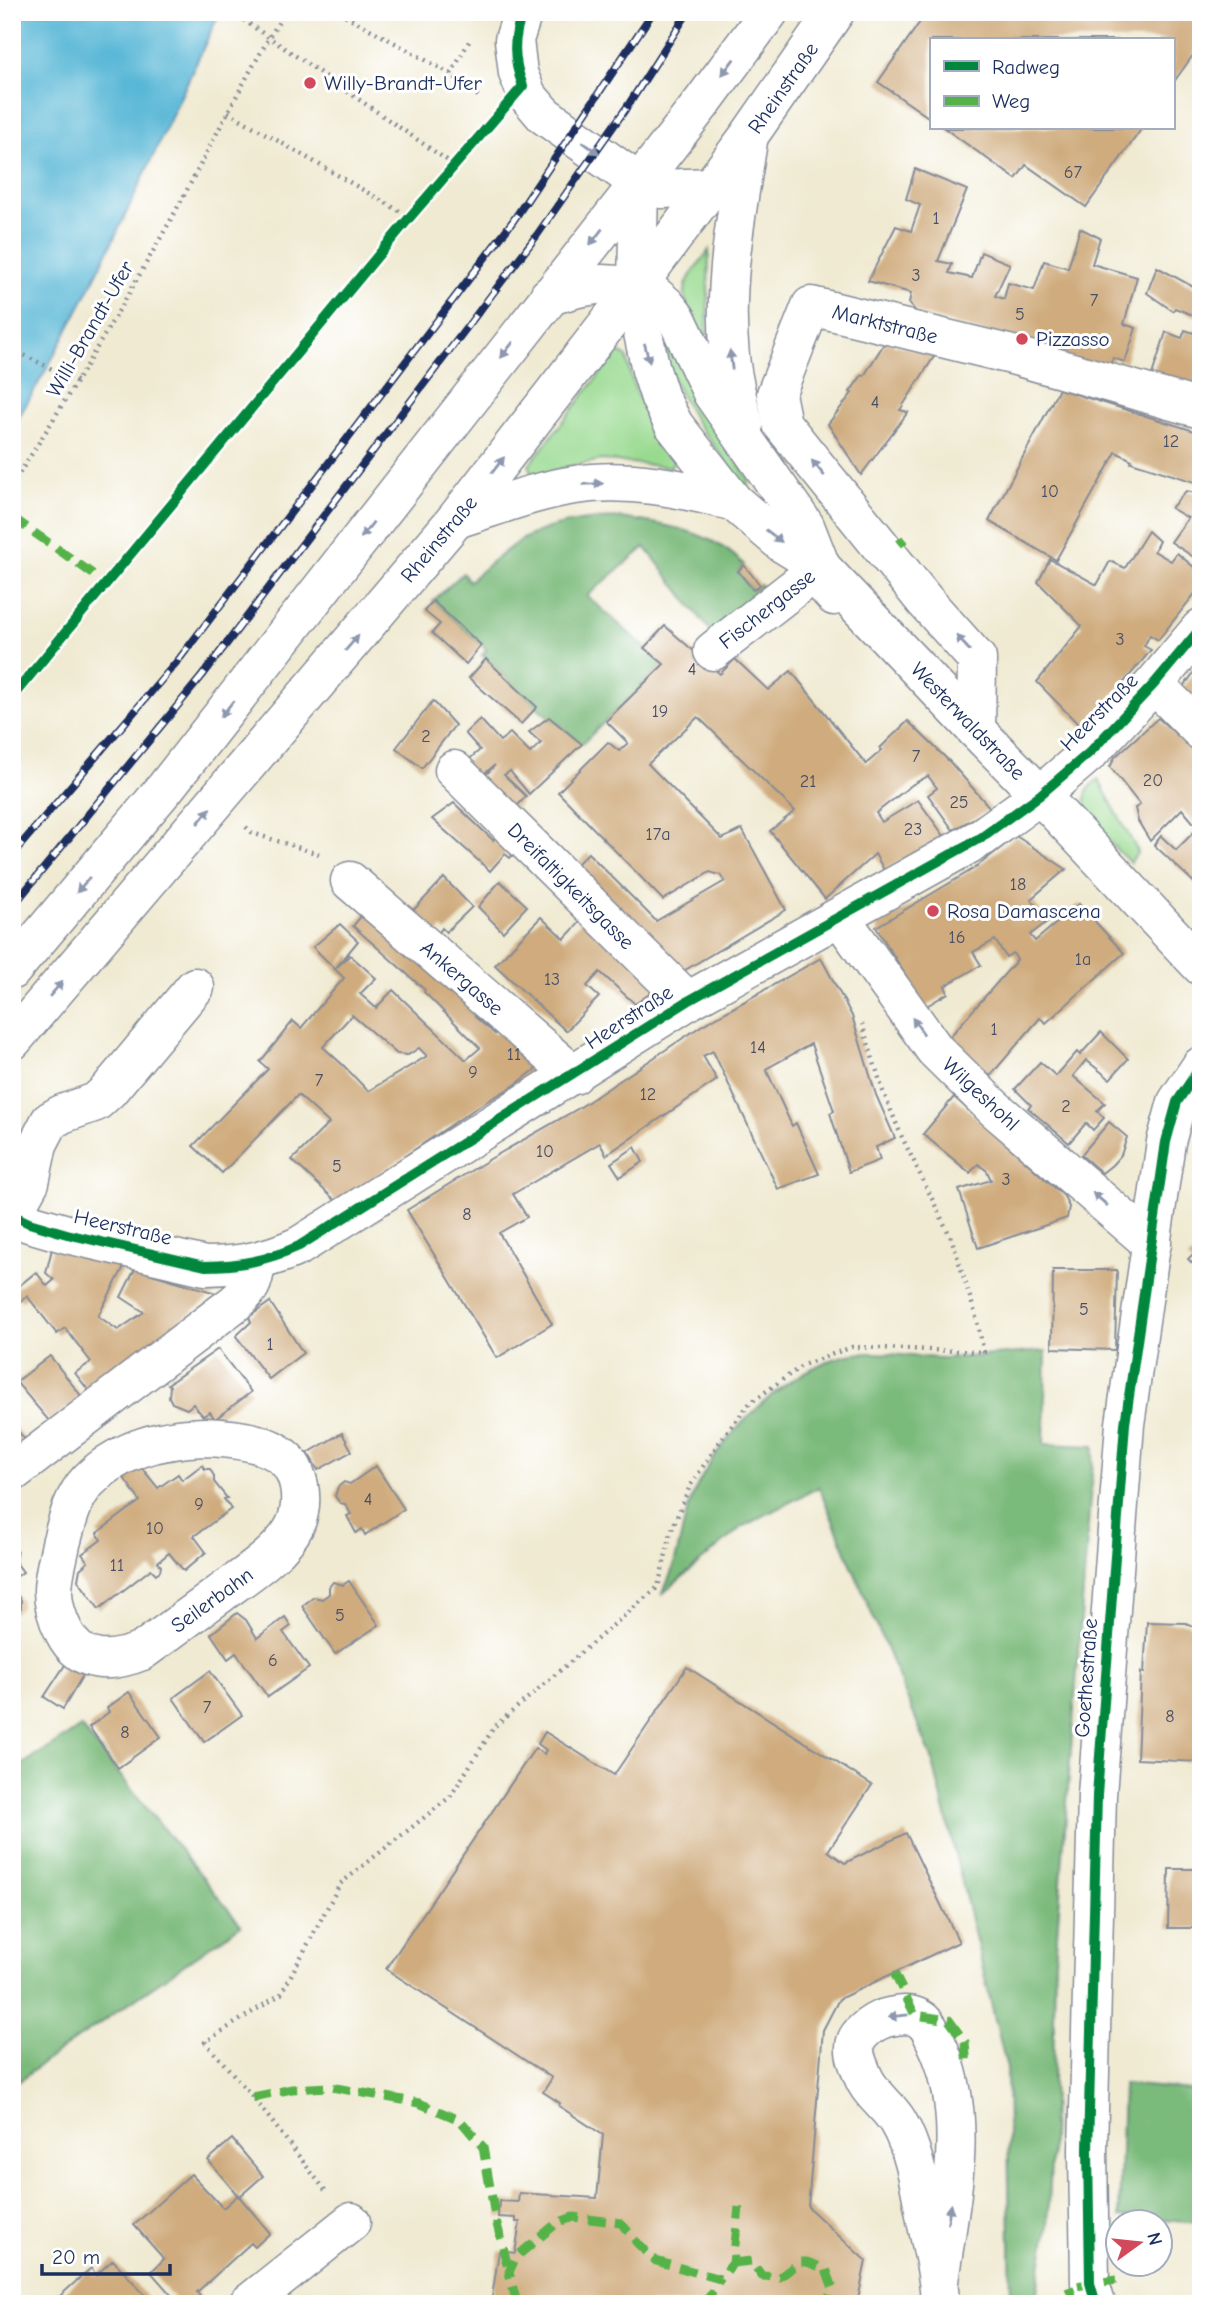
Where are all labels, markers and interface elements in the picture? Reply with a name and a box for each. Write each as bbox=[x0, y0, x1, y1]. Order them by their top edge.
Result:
street label: Rheinstraße bbox=[743, 38, 823, 138]
legend bbox=[930, 38, 1174, 130]
text: Radweg bbox=[992, 55, 1060, 79]
one-way arrow bbox=[722, 58, 736, 76]
place label: Willy-Brandt-Ufer bbox=[324, 71, 482, 95]
marker: Willy-Brandt-Ufer bbox=[302, 75, 318, 91]
text: Weg bbox=[992, 89, 1030, 113]
one-way arrow bbox=[582, 141, 600, 155]
house number: 67 bbox=[1064, 162, 1083, 183]
house number: 1 bbox=[932, 208, 940, 229]
one-way arrow bbox=[589, 227, 604, 245]
street label: Willi-Brandt-Ufer bbox=[41, 256, 139, 401]
house number: 3 bbox=[911, 265, 921, 286]
house number: 7 bbox=[1090, 290, 1099, 311]
street label: Marktstraße bbox=[830, 299, 940, 349]
house number: 5 bbox=[1015, 304, 1025, 325]
place label: Pizzasso bbox=[1036, 327, 1110, 351]
marker: Pizzasso bbox=[1014, 331, 1030, 347]
one-way arrow bbox=[499, 341, 514, 359]
one-way arrow bbox=[642, 342, 653, 364]
one-way arrow bbox=[725, 349, 736, 371]
house number: 4 bbox=[871, 392, 879, 413]
house number: 12 bbox=[1163, 431, 1179, 452]
one-way arrow bbox=[491, 457, 506, 475]
one-way arrow bbox=[810, 460, 825, 478]
one-way arrow bbox=[582, 479, 604, 490]
house number: 10 bbox=[1041, 481, 1059, 502]
street label: Rheinstraße bbox=[396, 491, 482, 587]
one-way arrow bbox=[359, 520, 374, 538]
one-way arrow bbox=[765, 529, 783, 544]
street label: Fischergasse bbox=[714, 564, 820, 654]
house number: 3 bbox=[1115, 629, 1125, 650]
one-way arrow bbox=[344, 634, 359, 651]
one-way arrow bbox=[956, 635, 972, 652]
street label: Westerwaldstraße bbox=[906, 657, 1030, 785]
house number: 4 bbox=[688, 659, 696, 680]
street label: Heerstraße bbox=[1055, 668, 1143, 756]
one-way arrow bbox=[220, 700, 235, 718]
house number: 19 bbox=[652, 701, 668, 722]
house number: 2 bbox=[421, 726, 431, 747]
house number: 7 bbox=[912, 746, 921, 767]
house number: 20 bbox=[1143, 770, 1163, 791]
house number: 21 bbox=[800, 771, 816, 792]
house number: 25 bbox=[949, 792, 969, 813]
one-way arrow bbox=[196, 807, 211, 824]
street label: Dreifaltigkeitsgasse bbox=[503, 818, 639, 954]
house number: 23 bbox=[904, 819, 922, 840]
house number: 17a bbox=[646, 824, 670, 845]
house number: 18 bbox=[1010, 874, 1026, 895]
one-way arrow bbox=[76, 877, 91, 894]
place label: Rosa Damascena bbox=[947, 899, 1101, 923]
marker: Rosa Damascena bbox=[925, 903, 941, 919]
house number: 16 bbox=[949, 927, 965, 948]
street label: Ankergasse bbox=[416, 936, 508, 1020]
house number: 1a bbox=[1075, 949, 1091, 970]
house number: 13 bbox=[544, 969, 560, 990]
one-way arrow bbox=[48, 980, 63, 997]
street label: Heerstraße bbox=[581, 980, 677, 1054]
one-way arrow bbox=[911, 1017, 925, 1035]
house number: 1 bbox=[990, 1019, 998, 1040]
house number: 14 bbox=[750, 1037, 766, 1058]
house number: 11 bbox=[507, 1044, 521, 1065]
street label: Wilgeshohl bbox=[938, 1052, 1024, 1136]
house number: 9 bbox=[468, 1062, 478, 1083]
house number: 7 bbox=[315, 1070, 324, 1091]
house number: 12 bbox=[640, 1084, 656, 1105]
house number: 2 bbox=[1061, 1096, 1071, 1117]
house number: 10 bbox=[536, 1141, 554, 1162]
house number: 5 bbox=[332, 1156, 342, 1177]
house number: 3 bbox=[1001, 1169, 1011, 1190]
one-way arrow bbox=[1091, 1191, 1109, 1207]
street label: Heerstraße bbox=[72, 1204, 174, 1250]
house number: 8 bbox=[462, 1204, 472, 1225]
house number: 5 bbox=[1079, 1299, 1089, 1320]
house number: 1 bbox=[266, 1334, 274, 1355]
house number: 4 bbox=[364, 1489, 372, 1510]
house number: 9 bbox=[194, 1494, 204, 1515]
house number: 10 bbox=[146, 1518, 164, 1539]
house number: 11 bbox=[110, 1555, 124, 1576]
street label: Seilerbahn bbox=[166, 1562, 258, 1638]
house number: 5 bbox=[335, 1605, 345, 1626]
street label: Goethestraße bbox=[1070, 1618, 1102, 1738]
house number: 6 bbox=[268, 1650, 278, 1671]
house number: 7 bbox=[203, 1697, 212, 1718]
house number: 8 bbox=[1165, 1706, 1175, 1727]
house number: 8 bbox=[120, 1722, 130, 1743]
one-way arrow bbox=[887, 2011, 909, 2022]
one-way arrow bbox=[944, 2203, 955, 2225]
north arrow bbox=[1104, 2208, 1174, 2278]
text: N bbox=[1142, 2230, 1167, 2248]
scale bar bbox=[42, 2232, 170, 2276]
text: 20 m bbox=[52, 2245, 100, 2269]

